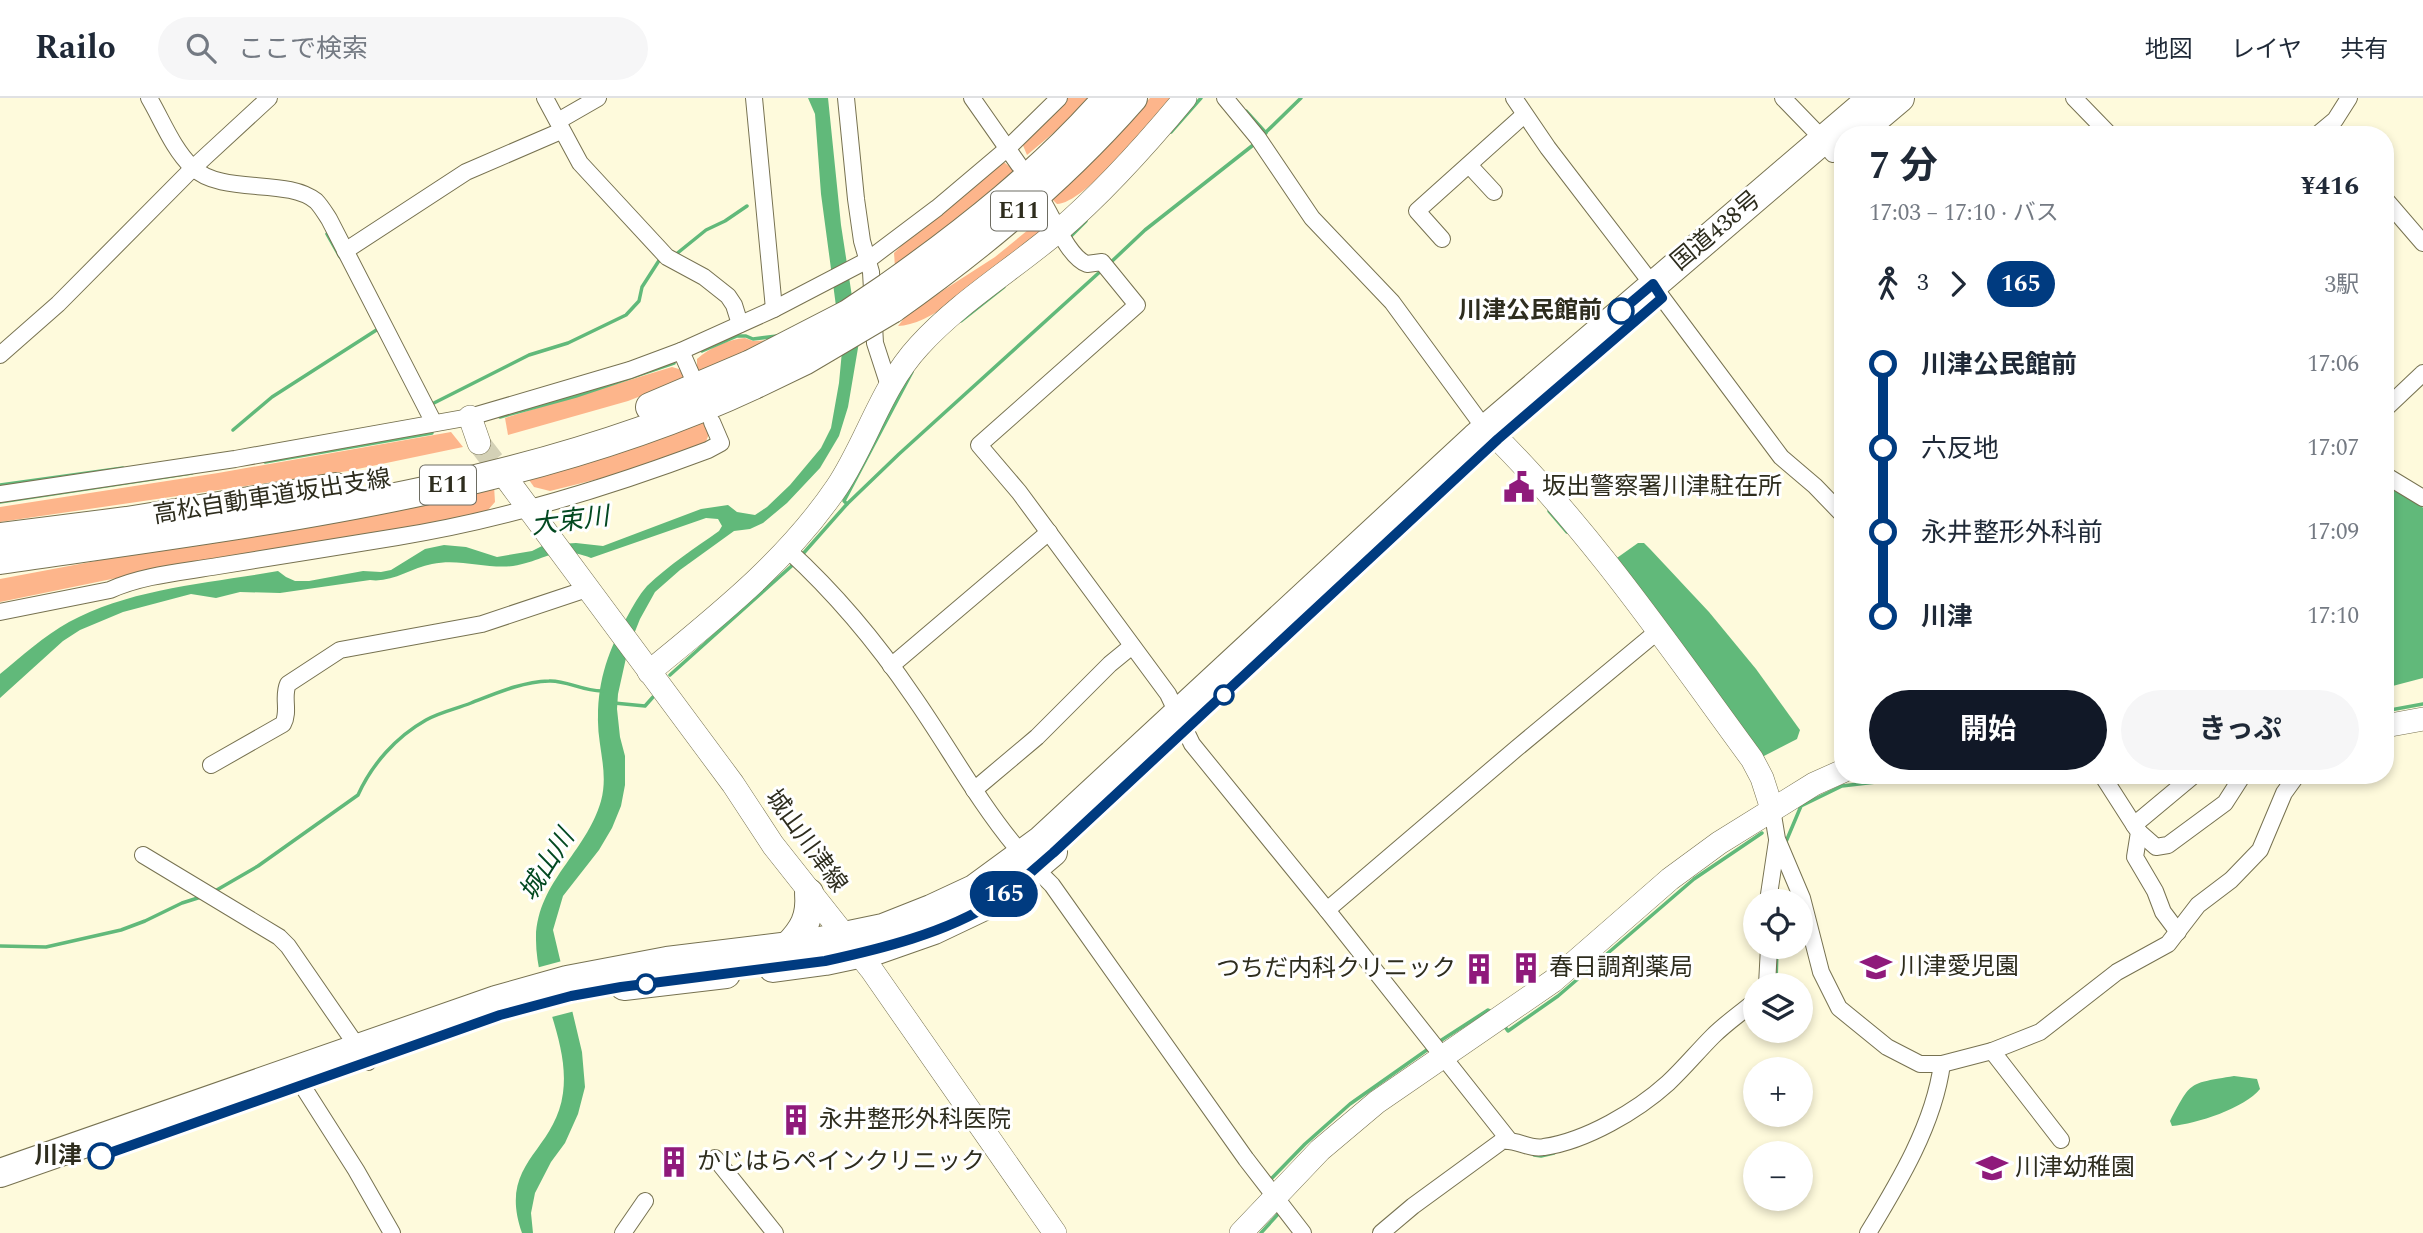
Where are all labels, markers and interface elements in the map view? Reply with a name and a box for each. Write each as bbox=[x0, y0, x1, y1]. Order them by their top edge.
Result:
search box bbox=[158, 17, 648, 80]
text: Railo bbox=[35, 23, 116, 73]
icon: search bbox=[182, 29, 220, 67]
text: ここで検索 bbox=[238, 29, 368, 69]
text: 地図 bbox=[2145, 32, 2193, 68]
text: レイヤ bbox=[2231, 32, 2302, 68]
text: 共有 bbox=[2340, 32, 2388, 68]
text: 7 分 bbox=[1869, 138, 1938, 196]
text: ¥416 bbox=[2301, 166, 2359, 206]
street label: 国道438号 bbox=[1663, 183, 1769, 279]
road number: E11 bbox=[991, 192, 1047, 230]
text: 17:03 – 17:10 · バス bbox=[1869, 196, 2059, 231]
icon: walk bbox=[1869, 265, 1907, 303]
icon: forward bbox=[1939, 265, 1977, 303]
text: 3 bbox=[1917, 266, 1929, 301]
text: 165 bbox=[2001, 266, 2041, 302]
text: 3駅 bbox=[2325, 268, 2359, 303]
place label: 川津公民館前 bbox=[1458, 293, 1602, 329]
marker: 川津公民館前 bbox=[1608, 298, 1634, 324]
text: 川津公民館前 bbox=[1921, 345, 2077, 385]
text: 17:06 bbox=[2307, 347, 2359, 382]
text: 六反地 bbox=[1921, 429, 1999, 469]
text: 17:07 bbox=[2307, 431, 2359, 466]
street label: 高松自動車道坂出支線 bbox=[151, 460, 393, 534]
road number: E11 bbox=[420, 466, 476, 504]
place label: 坂出警察署川津駐在所 bbox=[1542, 469, 1782, 505]
public building icon: 坂出警察署川津駐在所 bbox=[1502, 470, 1536, 504]
water label: 大束川 bbox=[529, 496, 614, 546]
text: 永井整形外科前 bbox=[1921, 513, 2103, 553]
text: 17:09 bbox=[2307, 515, 2359, 550]
text: 川津 bbox=[1921, 597, 1973, 637]
text: 17:10 bbox=[2307, 599, 2359, 634]
unlabelled marker bbox=[1214, 685, 1234, 705]
button: 開始 bbox=[1869, 690, 2107, 770]
button: きっぷ bbox=[2121, 690, 2359, 770]
street label: 城山川津線 bbox=[756, 782, 856, 900]
water label: 城山川 bbox=[509, 819, 586, 909]
line badge: 165 bbox=[964, 871, 1044, 917]
text: 165 bbox=[984, 876, 1024, 912]
map controls bbox=[1743, 889, 1813, 1211]
button: locate bbox=[1743, 889, 1813, 959]
place label: 川津愛児園 bbox=[1899, 949, 2019, 985]
place label: 春日調剤薬局 bbox=[1549, 950, 1693, 986]
school or university icon: 川津愛児園 bbox=[1859, 950, 1893, 984]
place label: つちだ内科クリニック bbox=[1216, 951, 1456, 987]
building icon: 春日調剤薬局 bbox=[1509, 951, 1543, 985]
building icon: つちだ内科クリニック bbox=[1462, 952, 1496, 986]
button: layers bbox=[1743, 973, 1813, 1043]
unlabelled marker bbox=[636, 974, 656, 994]
button: + bbox=[1743, 1057, 1813, 1127]
place label: 永井整形外科医院 bbox=[819, 1102, 1011, 1138]
building icon: 永井整形外科医院 bbox=[779, 1103, 813, 1137]
place label: 川津 bbox=[34, 1138, 82, 1174]
button: − bbox=[1743, 1141, 1813, 1211]
marker: 川津 bbox=[88, 1143, 114, 1169]
place label: かじはらペインクリニック bbox=[697, 1144, 985, 1180]
building icon: かじはらペインクリニック bbox=[657, 1145, 691, 1179]
place label: 川津幼稚園 bbox=[2015, 1150, 2135, 1186]
school or university icon: 川津幼稚園 bbox=[1975, 1151, 2009, 1185]

